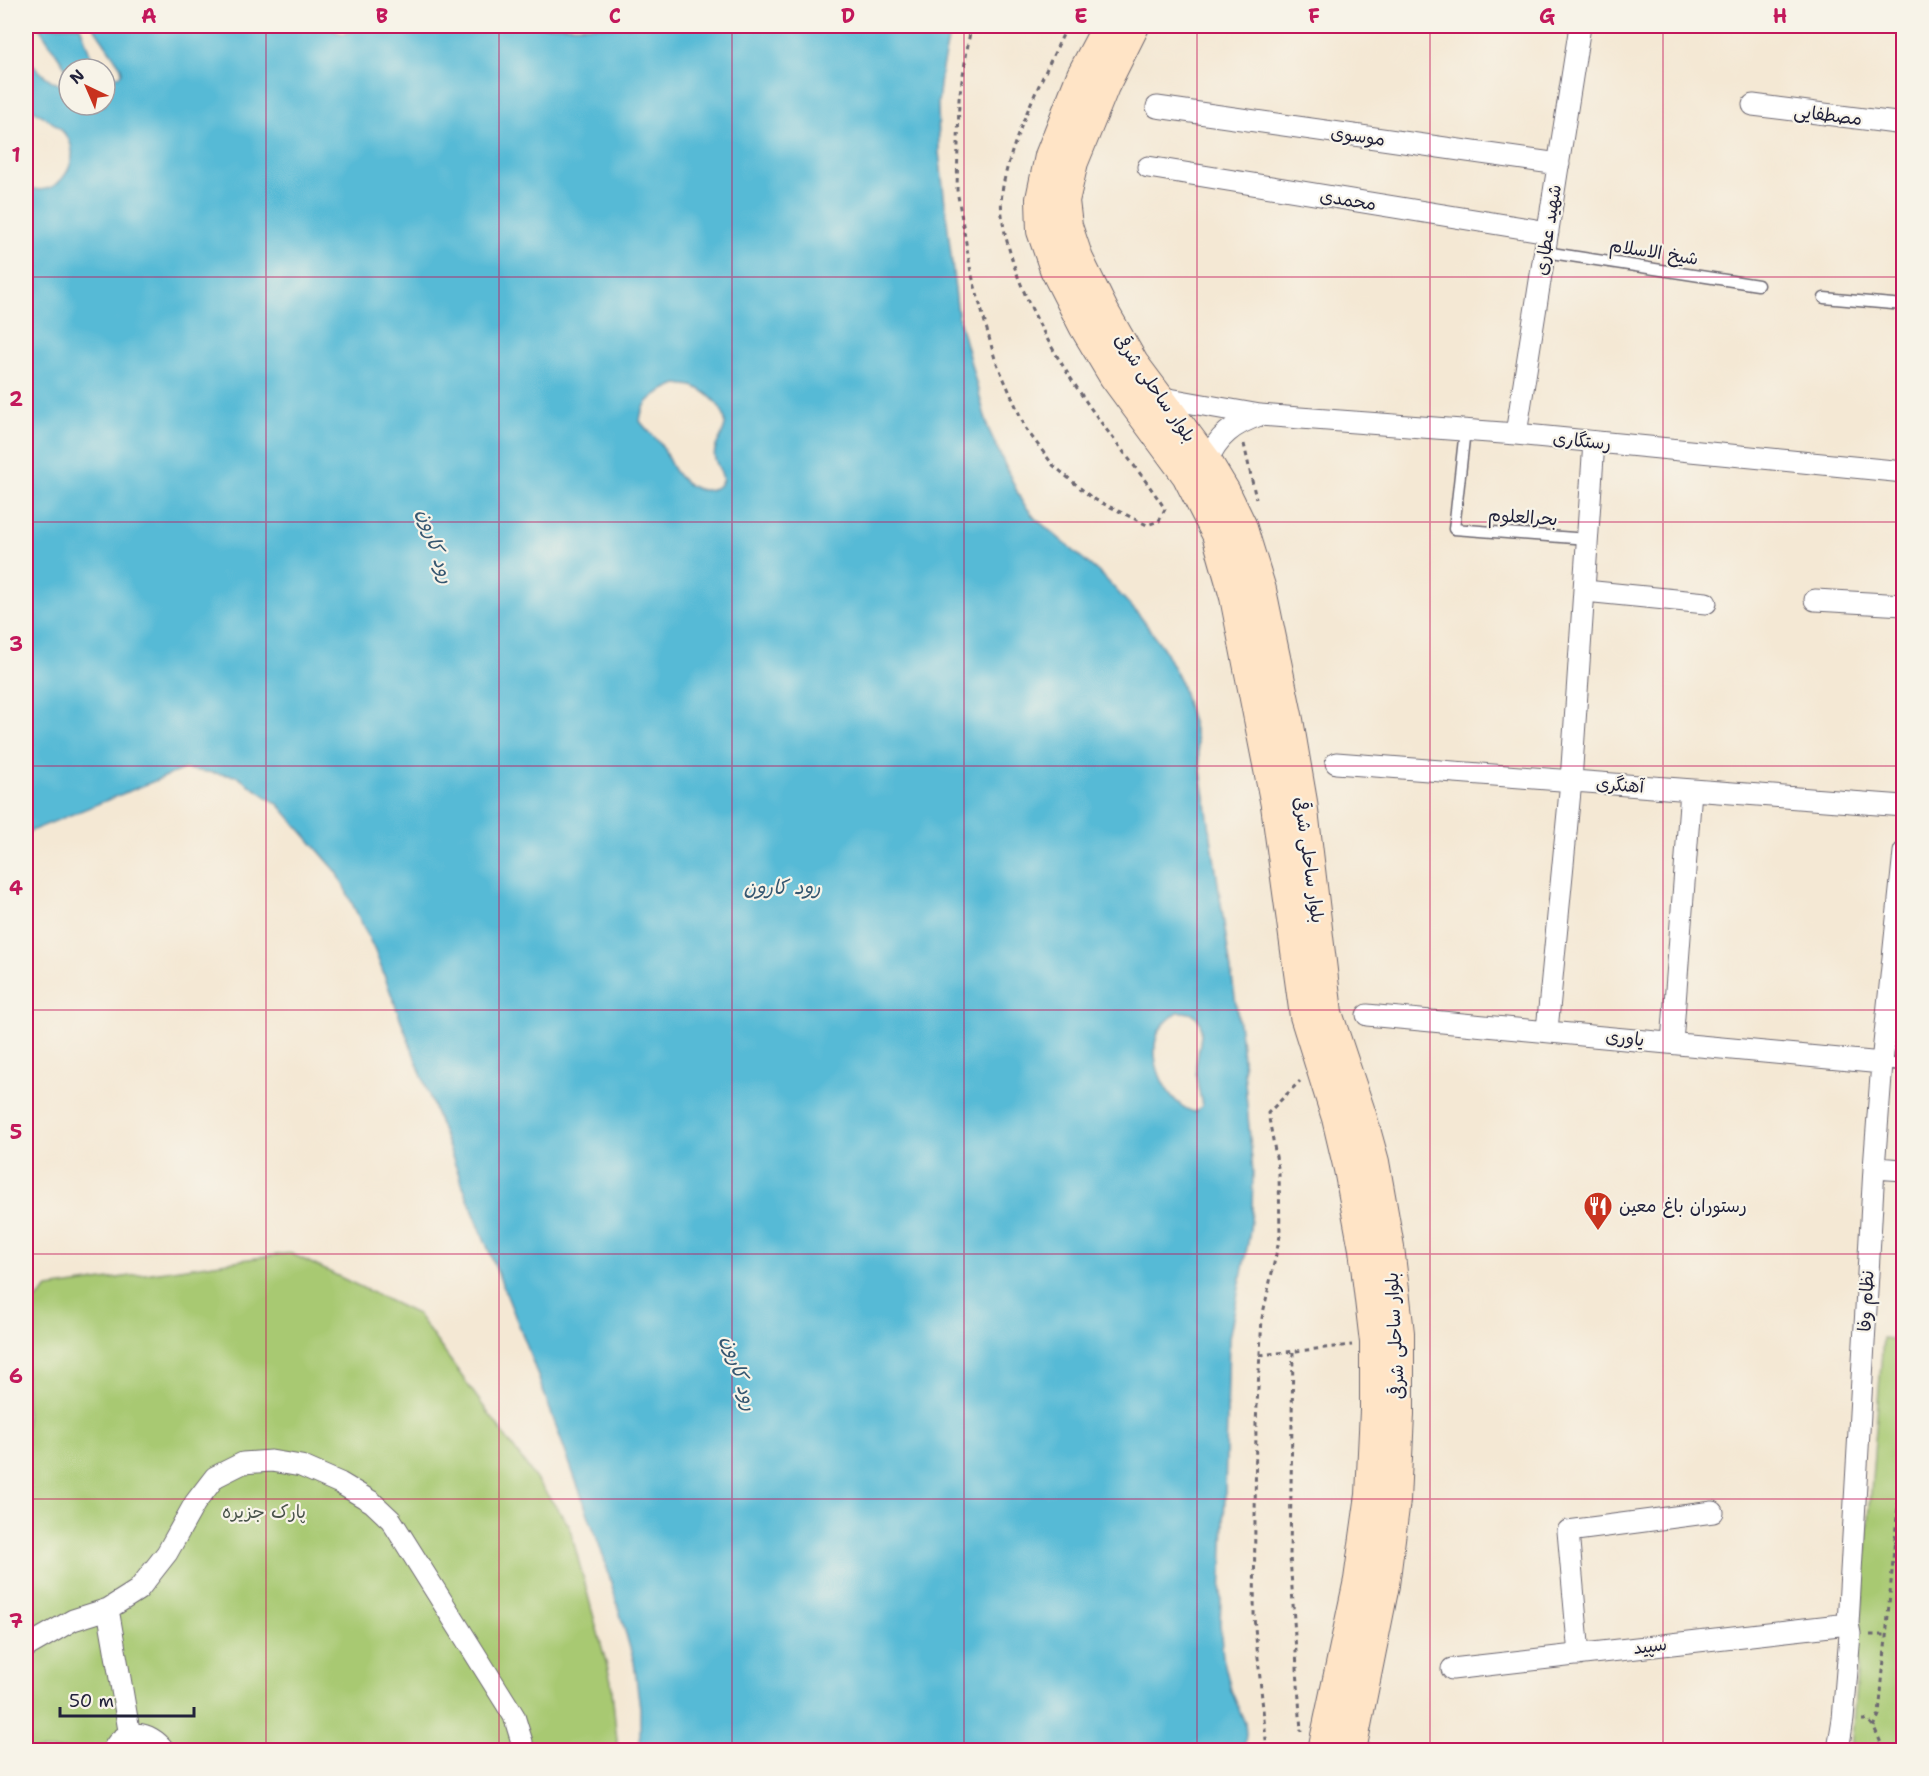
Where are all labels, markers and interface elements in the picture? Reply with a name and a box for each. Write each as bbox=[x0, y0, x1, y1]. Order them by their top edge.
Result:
text: A bbox=[141, 3, 157, 29]
text: B bbox=[376, 3, 388, 29]
text: C bbox=[609, 3, 621, 29]
text: D bbox=[841, 3, 855, 29]
text: E bbox=[1074, 3, 1088, 29]
text: F bbox=[1308, 3, 1320, 29]
text: G bbox=[1539, 3, 1555, 29]
text: H bbox=[1773, 3, 1787, 29]
north arrow bbox=[57, 57, 117, 117]
text: N bbox=[65, 65, 89, 89]
street label: مصطفایی bbox=[1792, 99, 1864, 131]
street label: موسوی bbox=[1329, 120, 1387, 152]
text: 1 bbox=[11, 142, 21, 168]
street label: شهید عطاری bbox=[1529, 183, 1567, 277]
street label: محمدی bbox=[1318, 184, 1378, 216]
street label: شیخ الاسلام bbox=[1608, 233, 1700, 273]
street label: بلوار ساحلی شرقی bbox=[1109, 329, 1201, 447]
text: 2 bbox=[9, 386, 23, 412]
street label: رستگاری bbox=[1552, 426, 1612, 456]
street label: بحرالعلوم bbox=[1487, 503, 1559, 533]
water label: رود کارون bbox=[412, 505, 460, 587]
text: 3 bbox=[9, 631, 23, 657]
street label: آهنگری bbox=[1595, 771, 1646, 799]
street label: بلوار ساحلی شرقی bbox=[1288, 795, 1330, 925]
water label: رود کارون bbox=[743, 874, 821, 900]
text: 4 bbox=[9, 875, 23, 901]
street label: یاوری bbox=[1604, 1024, 1646, 1052]
text: 5 bbox=[10, 1119, 22, 1145]
restaurant icon: رستوران باغ معین bbox=[1582, 1190, 1614, 1232]
place label: رستوران باغ معین bbox=[1619, 1194, 1747, 1218]
street label: نظام وفا bbox=[1852, 1270, 1882, 1333]
street label: بلوار ساحلی شرقی bbox=[1380, 1272, 1410, 1400]
water label: رود کارون bbox=[716, 1332, 764, 1414]
text: 6 bbox=[9, 1363, 23, 1389]
park label: پارک جزیره bbox=[222, 1500, 306, 1524]
text: 7 bbox=[9, 1608, 23, 1634]
street label: سپید bbox=[1632, 1632, 1668, 1660]
scale bar bbox=[60, 1680, 194, 1718]
text: 50 m bbox=[69, 1689, 114, 1713]

